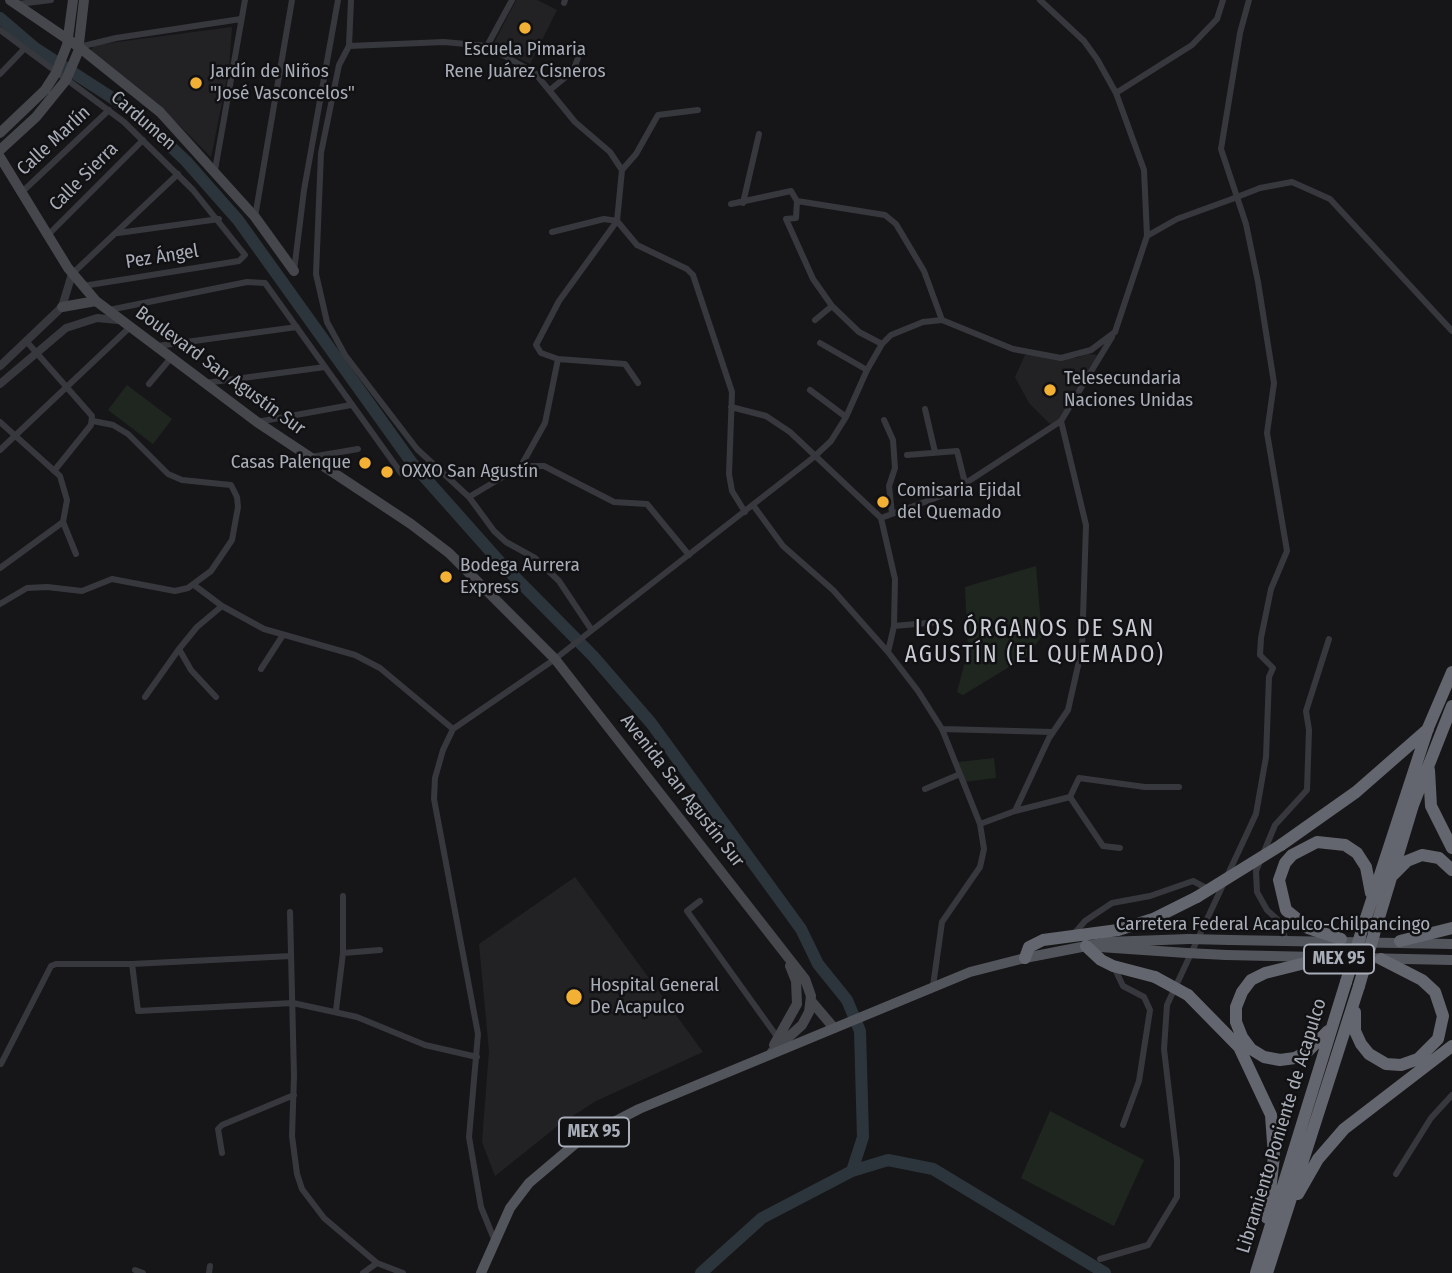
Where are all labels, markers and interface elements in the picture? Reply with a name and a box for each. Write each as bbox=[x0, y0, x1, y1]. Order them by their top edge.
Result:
marker: Escuela Pimaria Rene Juárez Cisneros bbox=[517, 20, 533, 36]
place label: Escuela Pimaria Rene Juárez Cisneros bbox=[444, 39, 606, 83]
place label: Jardín de Niños "José Vasconcelos" bbox=[210, 61, 355, 105]
marker: Jardín de Niños "José Vasconcelos" bbox=[188, 75, 204, 91]
street label: Cardumen bbox=[106, 86, 180, 156]
street label: Calle Marlín bbox=[13, 101, 95, 181]
street label: Calle Sierra bbox=[45, 138, 123, 216]
street label: Pez Ángel bbox=[124, 240, 200, 274]
street label: Boulevard San Agustín Sur bbox=[131, 302, 309, 440]
place label: Telesecundaria Naciones Unidas bbox=[1064, 368, 1193, 412]
marker: Telesecundaria Naciones Unidas bbox=[1042, 382, 1058, 398]
place label: Casas Palenque bbox=[231, 452, 351, 474]
marker: Casas Palenque bbox=[357, 455, 373, 471]
place label: OXXO San Agustín bbox=[401, 461, 538, 483]
marker: OXXO San Agustín bbox=[379, 464, 395, 480]
place label: Comisaria Ejidal del Quemado bbox=[897, 480, 1021, 524]
marker: Comisaria Ejidal del Quemado bbox=[875, 494, 891, 510]
place label: Bodega Aurrera Express bbox=[460, 555, 580, 599]
marker: Bodega Aurrera Express bbox=[438, 569, 454, 585]
district label: LOS ÓRGANOS DE SAN AGUSTÍN (EL QUEMADO) bbox=[907, 616, 1163, 670]
street label: Avenida San Agustín Sur bbox=[615, 710, 749, 872]
street label: Carretera Federal Acapulco-Chilpancingo bbox=[1116, 914, 1430, 936]
road number: MEX 95 bbox=[1304, 944, 1374, 974]
place label: Hospital General De Acapulco bbox=[590, 975, 719, 1019]
marker: Hospital General De Acapulco bbox=[564, 987, 584, 1007]
street label: Libramiento Poniente de Acapulco bbox=[1232, 996, 1332, 1256]
road number: MEX 95 bbox=[559, 1118, 629, 1147]

